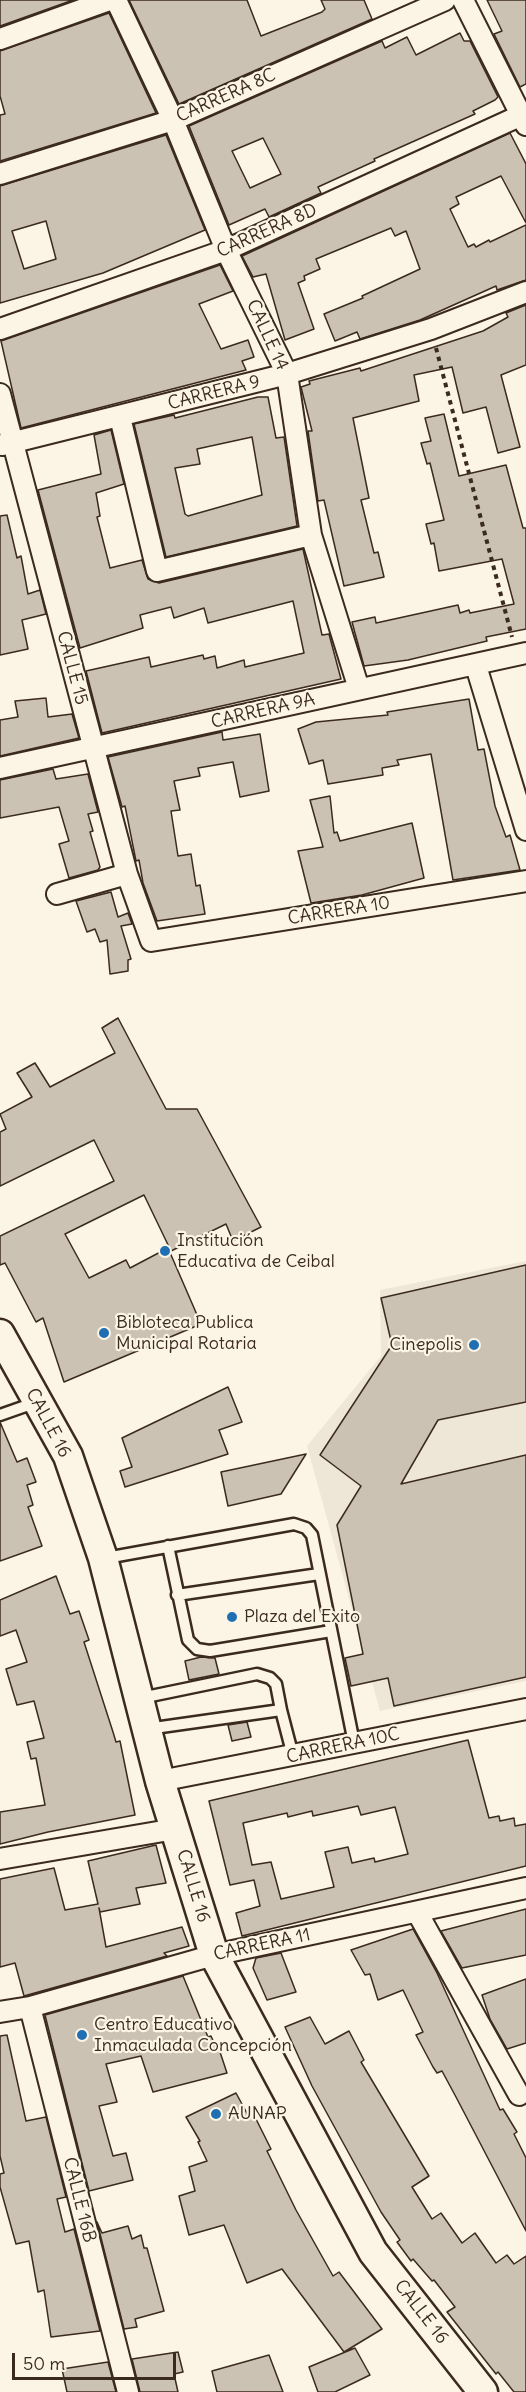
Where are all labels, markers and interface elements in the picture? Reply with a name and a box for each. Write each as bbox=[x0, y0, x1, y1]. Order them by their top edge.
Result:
street label: CARRERA 8C bbox=[173, 64, 279, 128]
street label: CARRERA 8D bbox=[214, 199, 320, 263]
street label: CALLE 14 bbox=[241, 296, 293, 374]
street label: CARRERA 9 bbox=[166, 371, 262, 415]
street label: CALLE 15 bbox=[52, 629, 92, 707]
street label: CARRERA 9A bbox=[209, 689, 317, 733]
street label: CARRERA 10 bbox=[286, 892, 392, 930]
place label: Institución Educativa de Ceibal bbox=[177, 1230, 335, 1272]
marker: Institución Educativa de Ceibal bbox=[158, 1244, 172, 1258]
place label: Bibloteca Publica Municipal Rotaria bbox=[116, 1312, 257, 1354]
marker: Bibloteca Publica Municipal Rotaria bbox=[97, 1326, 111, 1340]
place label: Cinepolis bbox=[389, 1334, 462, 1356]
marker: Cinepolis bbox=[467, 1338, 481, 1352]
street label: CALLE 16 bbox=[21, 1385, 75, 1461]
place label: Plaza del Exito bbox=[244, 1606, 360, 1628]
marker: Plaza del Exito bbox=[225, 1610, 239, 1624]
street label: CARRERA 10C bbox=[285, 1723, 401, 1769]
street label: CALLE 16 bbox=[172, 1847, 214, 1925]
street label: CARRERA 11 bbox=[212, 1924, 312, 1966]
place label: Centro Educativo Inmaculada Concepción bbox=[94, 2014, 292, 2056]
marker: Centro Educativo Inmaculada Concepción bbox=[75, 2028, 89, 2042]
place label: AUNAP bbox=[228, 2103, 287, 2125]
marker: AUNAP bbox=[209, 2107, 223, 2121]
street label: CALLE 16B bbox=[58, 2155, 100, 2245]
street label: CALLE 16 bbox=[389, 2276, 453, 2348]
scale bar bbox=[15, 2341, 178, 2379]
text: 50 m bbox=[23, 2352, 65, 2375]

